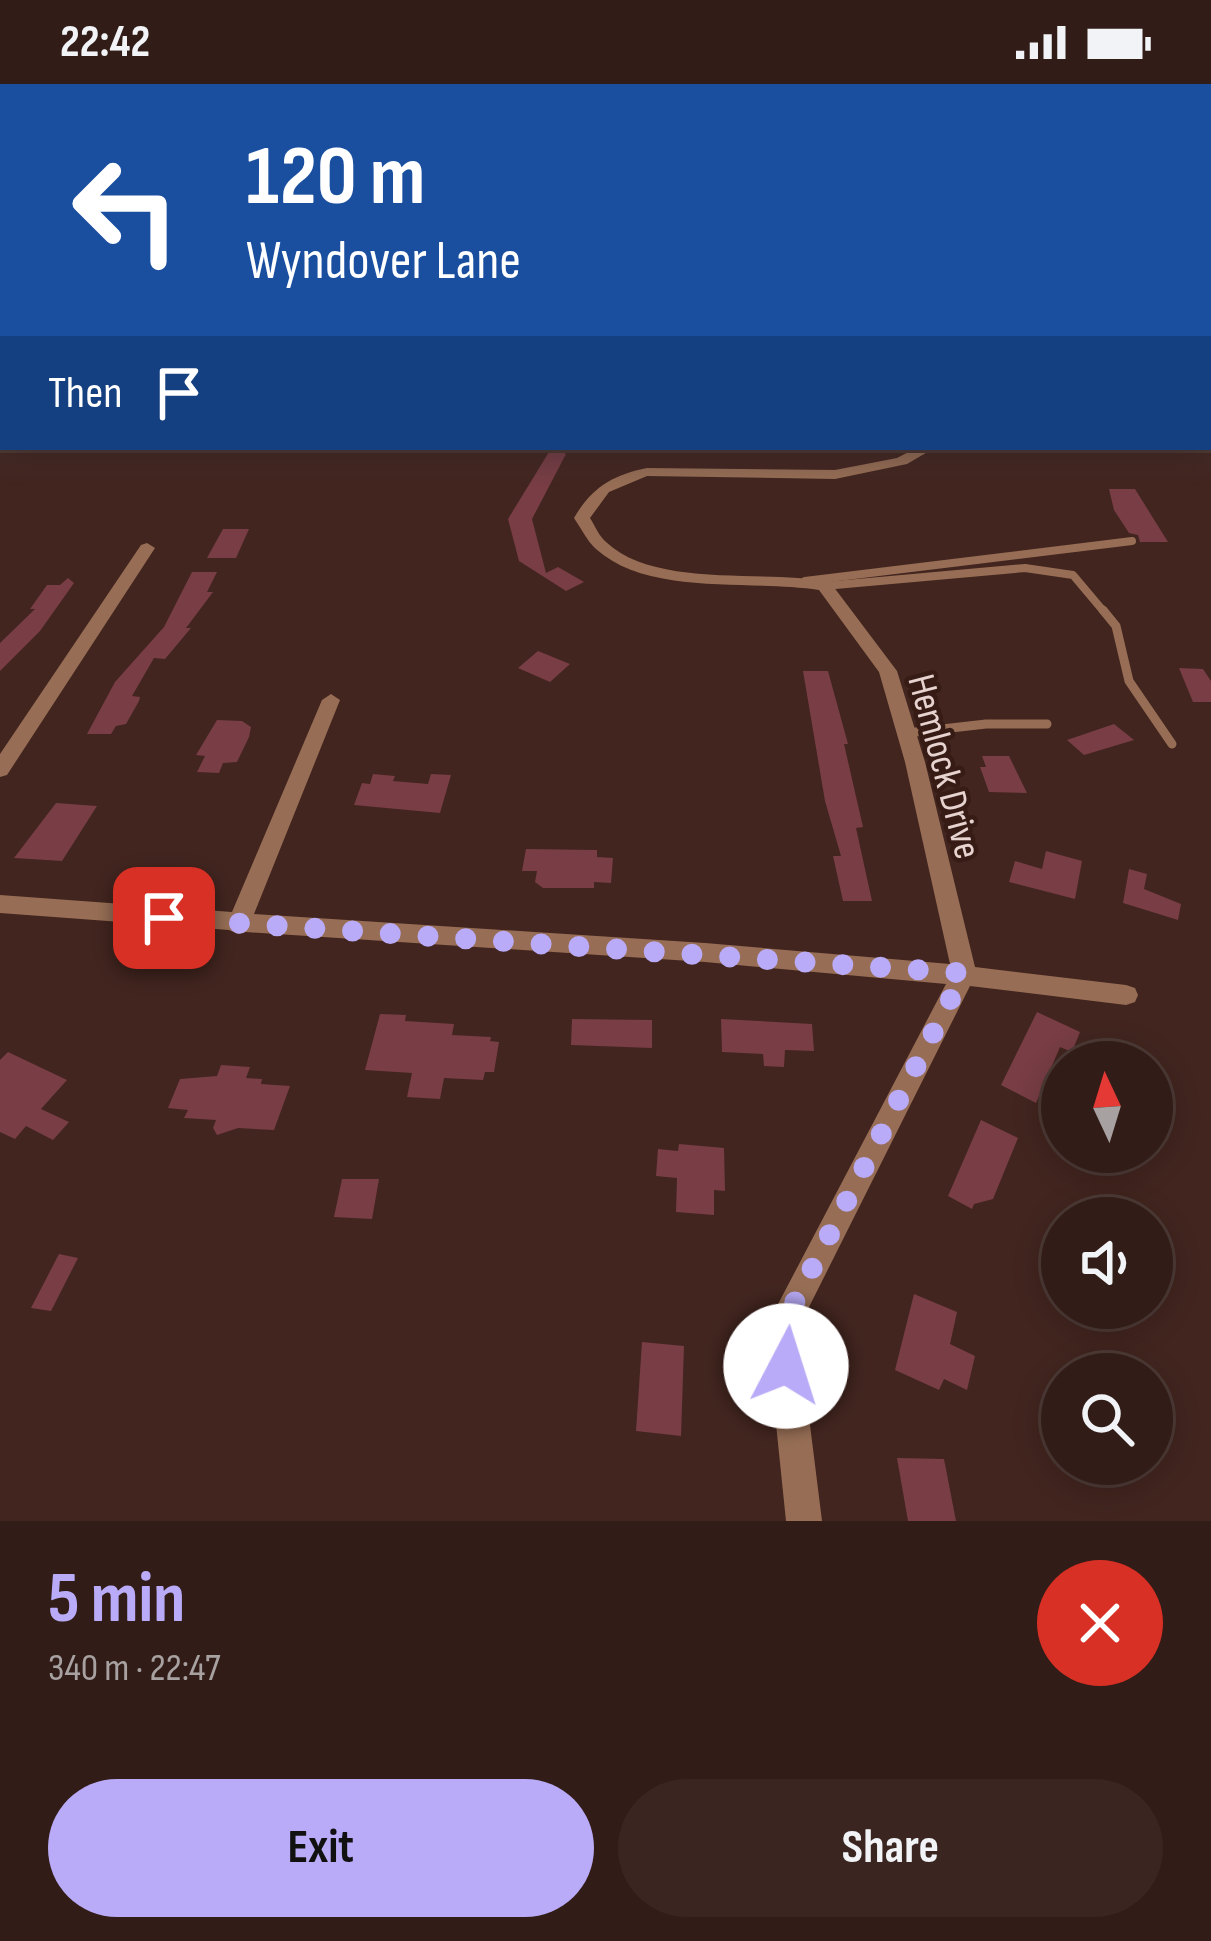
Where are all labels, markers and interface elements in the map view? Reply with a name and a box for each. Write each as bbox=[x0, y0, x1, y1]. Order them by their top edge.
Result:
text: 22:42 bbox=[60, 15, 150, 70]
text: 120 m bbox=[246, 127, 425, 228]
icon: left bbox=[48, 132, 204, 288]
text: Wyndover Lane bbox=[246, 229, 521, 294]
icon: arrive bbox=[146, 360, 212, 426]
text: Then bbox=[48, 366, 122, 421]
street label: Hemlock Drive bbox=[896, 669, 991, 864]
pin bbox=[113, 867, 215, 969]
icon: arrive bbox=[131, 885, 197, 951]
north arrow bbox=[1041, 1041, 1173, 1173]
map controls bbox=[1041, 1041, 1173, 1485]
button: sound bbox=[1041, 1197, 1173, 1329]
position arrow bbox=[723, 1303, 849, 1429]
button: search bbox=[1041, 1353, 1173, 1485]
text: 5 min bbox=[48, 1556, 185, 1643]
button: close bbox=[1037, 1560, 1163, 1686]
text: 340 m · 22:47 bbox=[48, 1645, 221, 1692]
button: Exit bbox=[48, 1779, 594, 1917]
button: Share bbox=[618, 1779, 1163, 1917]

